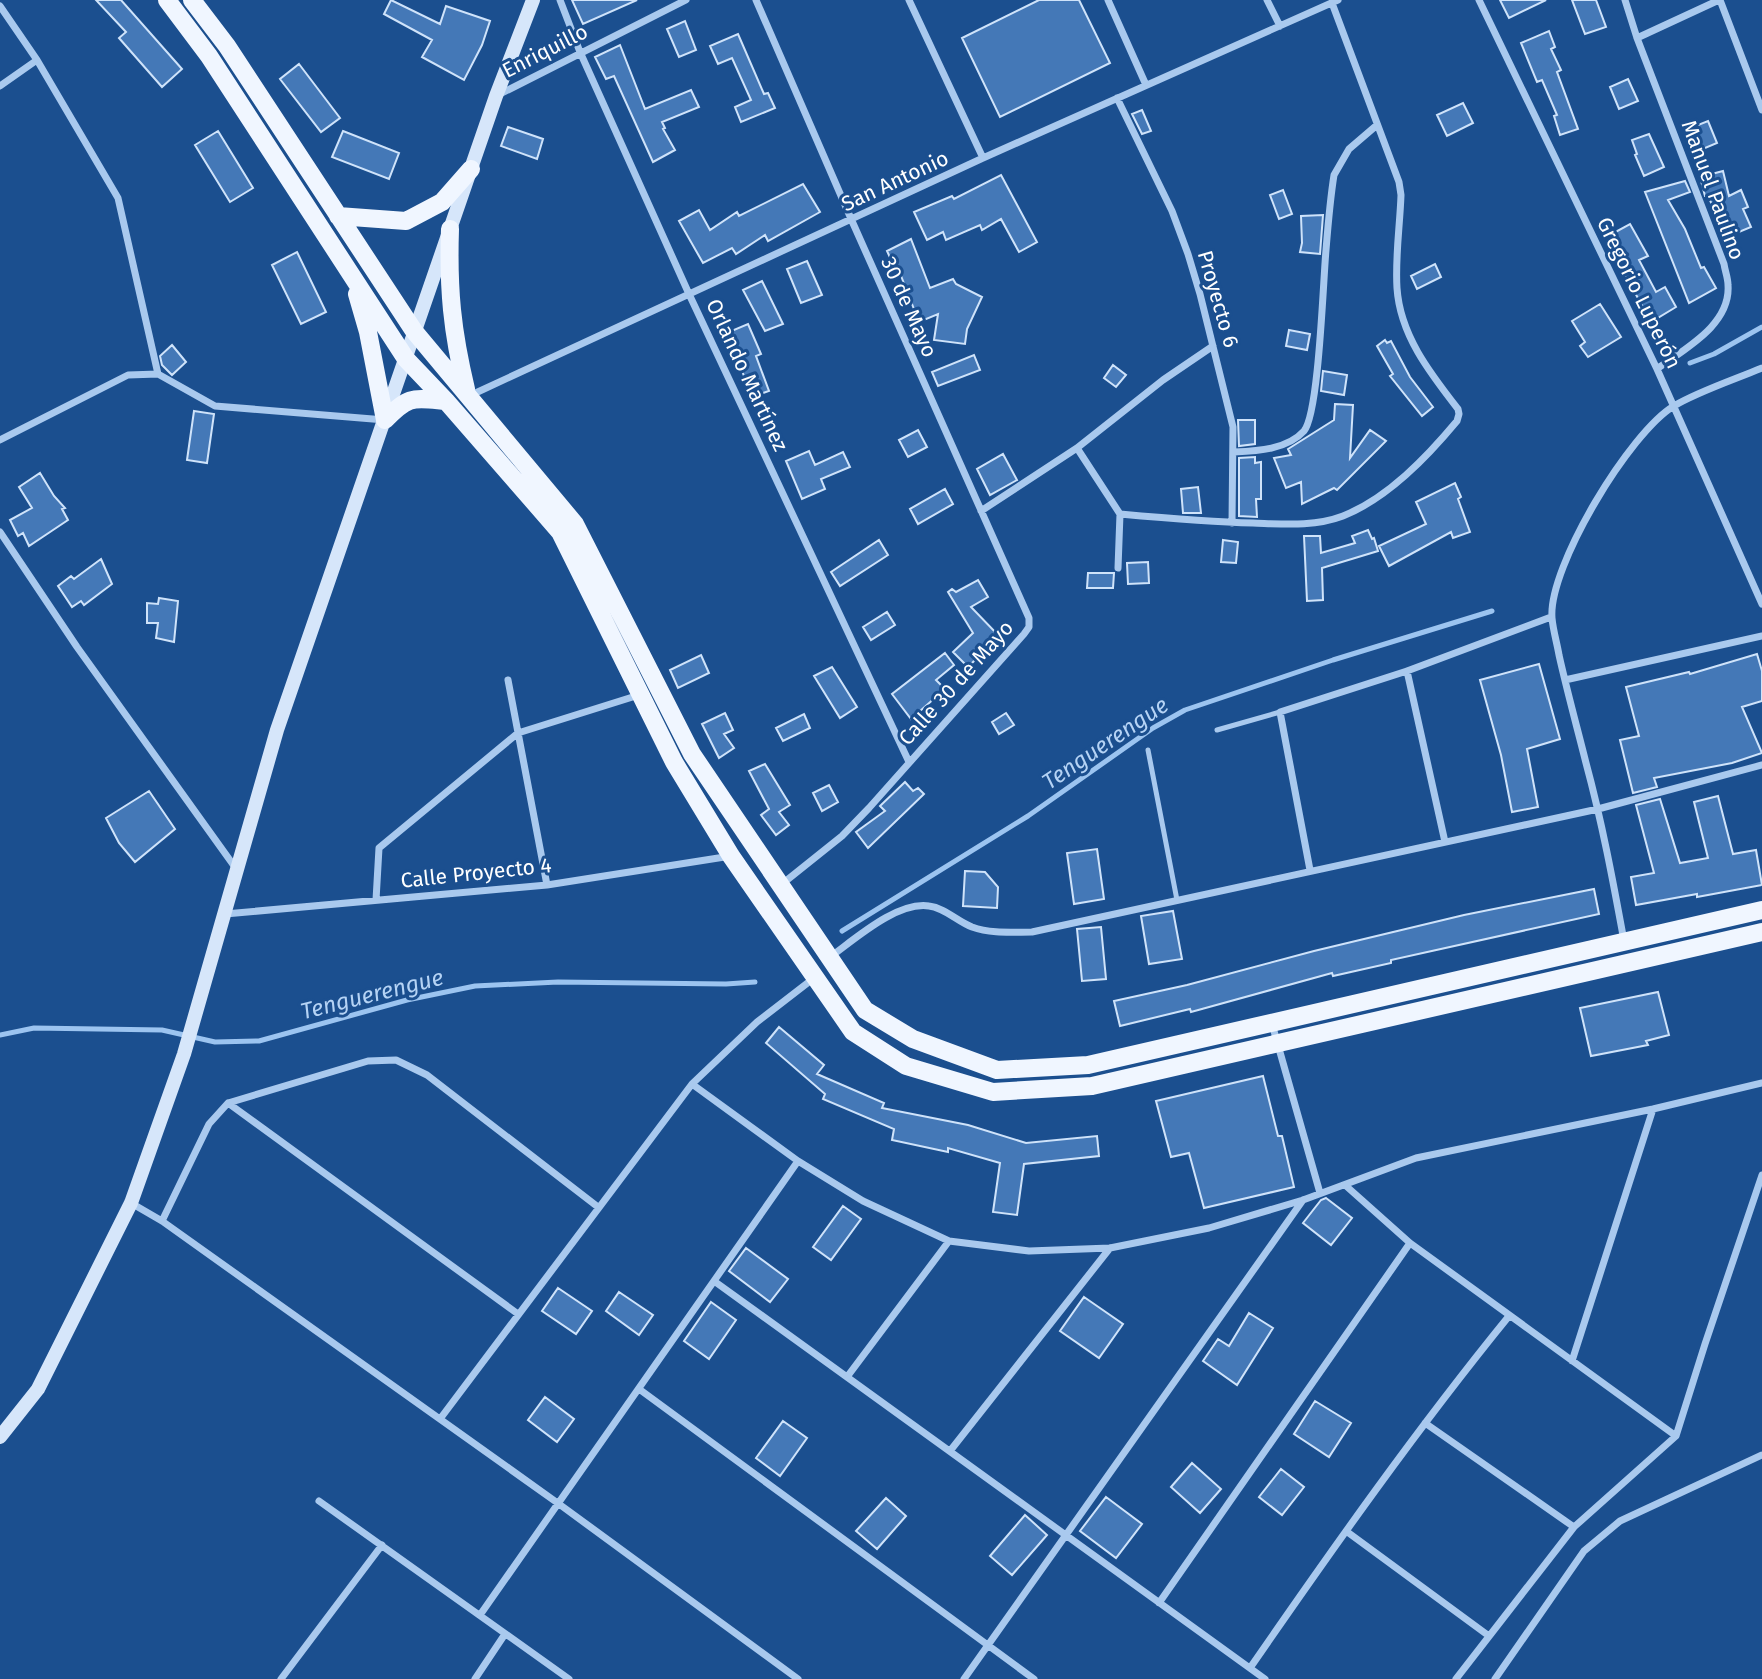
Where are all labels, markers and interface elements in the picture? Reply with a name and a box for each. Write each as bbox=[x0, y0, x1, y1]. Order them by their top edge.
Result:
street label: Enriquillo bbox=[498, 18, 592, 84]
street label: Manuel Paulino bbox=[1676, 117, 1750, 263]
street label: San Antonio bbox=[837, 145, 953, 217]
street label: Gregorio Luperón bbox=[1591, 213, 1687, 373]
street label: Proyecto 6 bbox=[1192, 248, 1244, 350]
street label: 30 de Mayo bbox=[875, 253, 943, 361]
street label: Orlando Martínez bbox=[700, 295, 794, 455]
street label: Calle 30 de Mayo bbox=[893, 615, 1019, 751]
water label: Tenguerengue bbox=[1037, 691, 1173, 795]
street label: Calle Proyecto 4 bbox=[399, 852, 553, 894]
water label: Tenguerengue bbox=[298, 963, 446, 1025]

